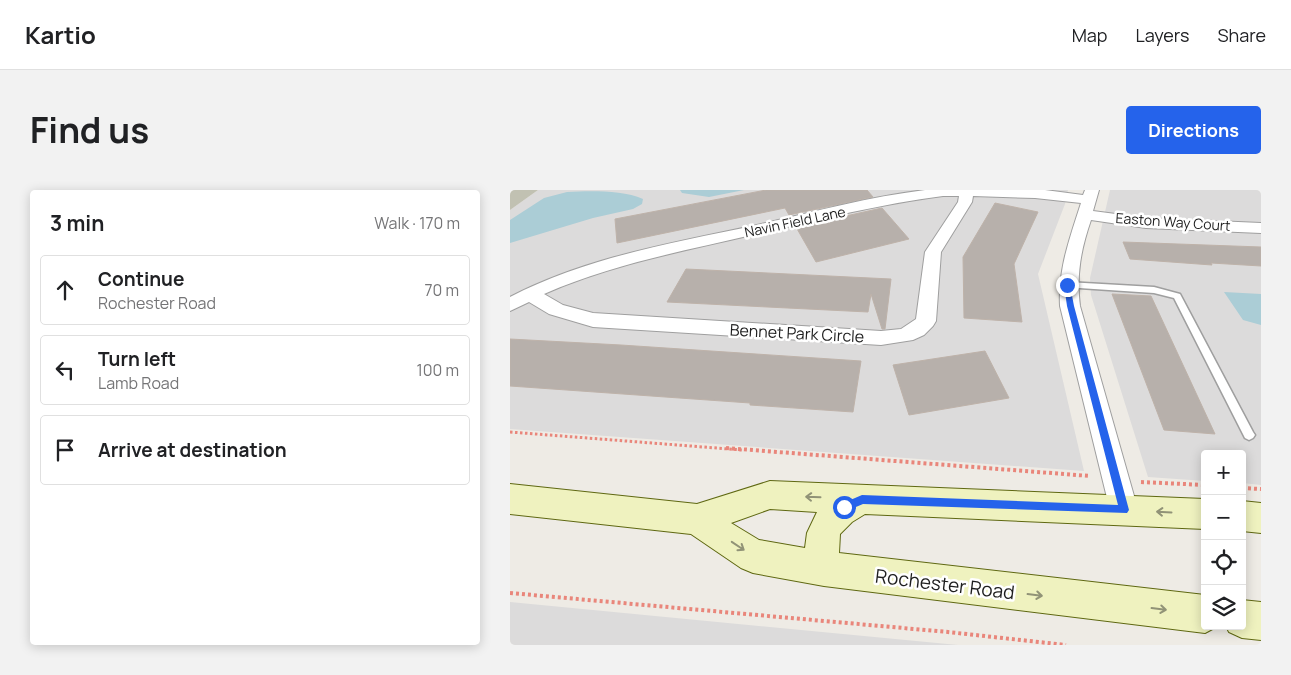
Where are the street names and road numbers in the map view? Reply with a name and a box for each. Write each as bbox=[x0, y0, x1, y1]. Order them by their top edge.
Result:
street label: Navin Field Lane bbox=[743, 202, 847, 241]
street label: Easton Way Court bbox=[1115, 208, 1232, 235]
street label: Bennet Park Circle bbox=[729, 318, 865, 348]
street label: Rochester Road bbox=[874, 563, 1016, 605]

